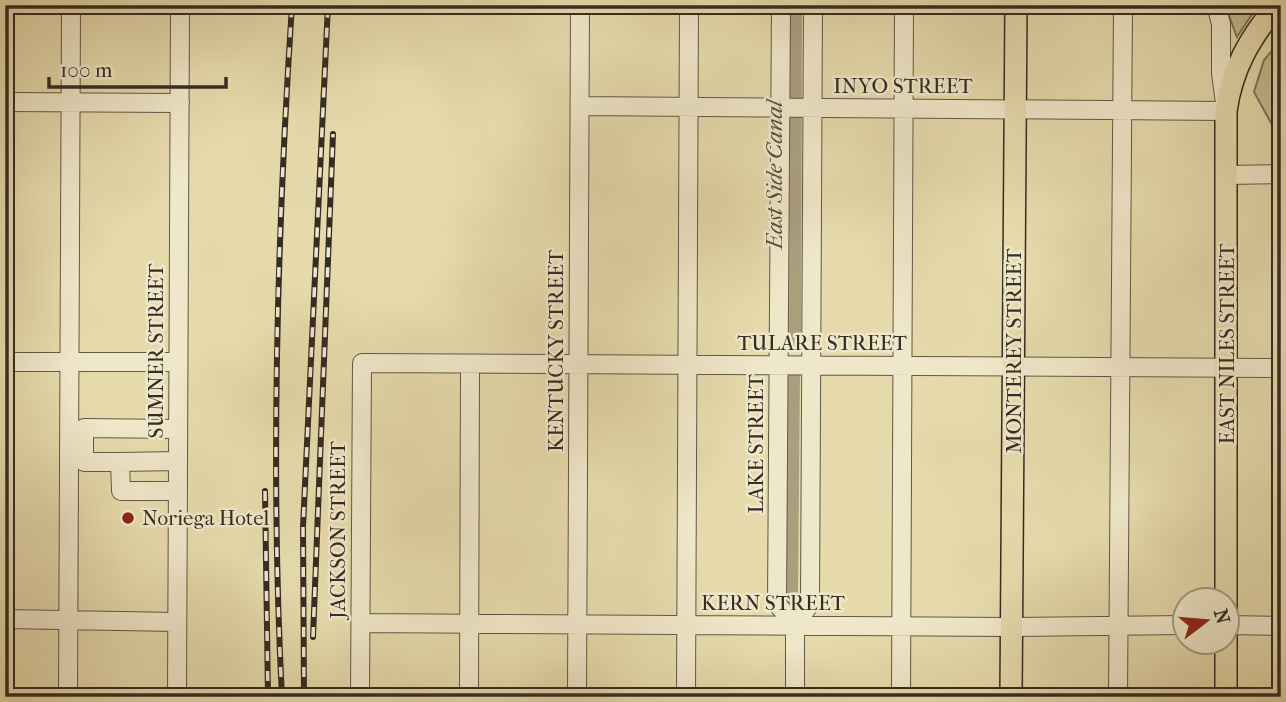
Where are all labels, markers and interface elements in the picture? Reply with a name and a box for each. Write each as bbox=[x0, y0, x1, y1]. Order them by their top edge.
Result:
scale bar bbox=[49, 46, 226, 90]
text: 100 m bbox=[60, 58, 113, 82]
street label: INYO STREET bbox=[833, 74, 974, 98]
water label: East Side Canal bbox=[761, 98, 788, 251]
street label: EAST NILES STREET bbox=[1215, 243, 1239, 444]
street label: MONTEREY STREET bbox=[1002, 248, 1026, 454]
street label: KENTUCKY STREET bbox=[544, 249, 568, 452]
street label: SUMNER STREET bbox=[144, 263, 168, 438]
street label: TULARE STREET bbox=[737, 331, 908, 355]
street label: LAKE STREET bbox=[744, 374, 768, 514]
street label: JACKSON STREET bbox=[326, 440, 350, 621]
place label: Noriega Hotel bbox=[142, 506, 270, 530]
marker: Noriega Hotel bbox=[120, 510, 136, 526]
north arrow bbox=[1170, 586, 1240, 656]
street label: KERN STREET bbox=[701, 591, 846, 615]
text: N bbox=[1209, 607, 1234, 627]

